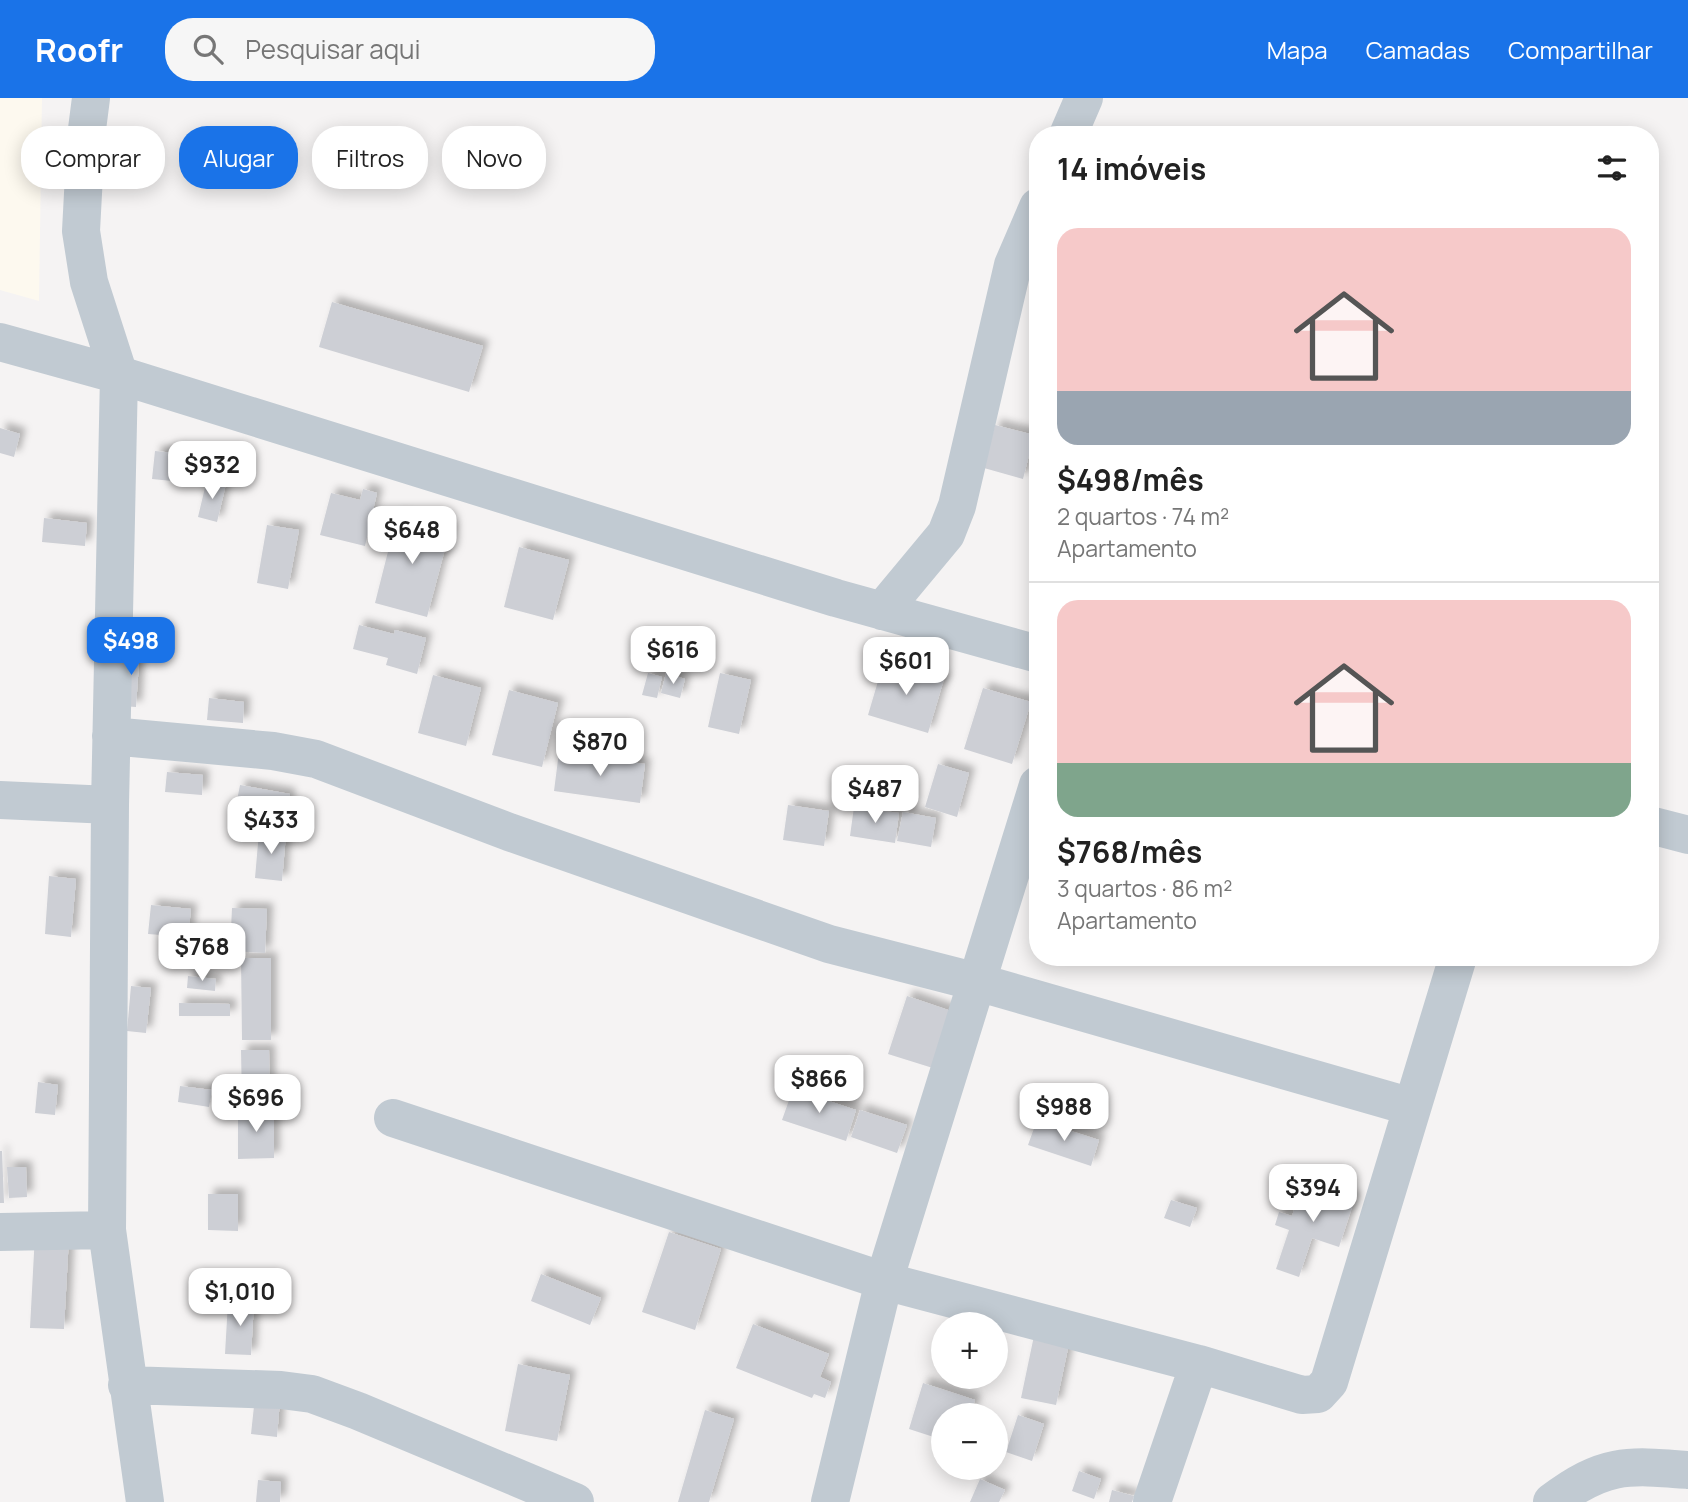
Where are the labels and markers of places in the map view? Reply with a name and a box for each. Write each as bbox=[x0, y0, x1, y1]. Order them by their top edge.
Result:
pin: $932 bbox=[171, 442, 253, 501]
pin: $648 bbox=[371, 506, 453, 566]
pin: $498 bbox=[90, 618, 172, 677]
pin: $616 bbox=[632, 626, 714, 686]
pin: $601 bbox=[865, 638, 947, 697]
pin: $870 bbox=[559, 718, 641, 778]
pin: $487 bbox=[834, 766, 916, 825]
pin: $433 bbox=[230, 796, 312, 856]
pin: $768 bbox=[161, 924, 243, 983]
pin: $866 bbox=[778, 1056, 860, 1115]
pin: $696 bbox=[215, 1074, 297, 1134]
pin: $988 bbox=[1023, 1084, 1105, 1143]
pin: $394 bbox=[1272, 1164, 1354, 1224]
pin: $1,010 bbox=[183, 1268, 297, 1328]

